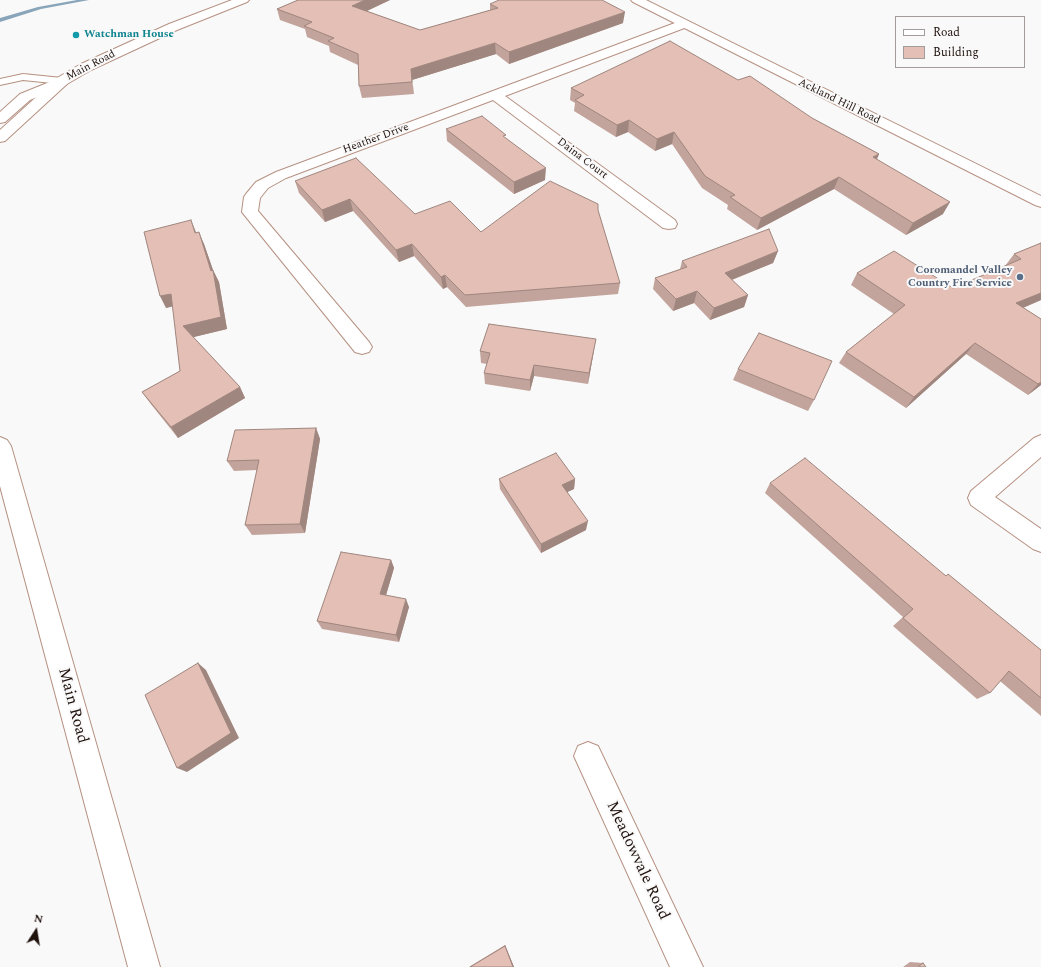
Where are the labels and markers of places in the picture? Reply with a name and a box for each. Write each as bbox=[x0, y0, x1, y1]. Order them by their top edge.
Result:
place label: Watchman House bbox=[84, 28, 174, 42]
marker: Watchman House bbox=[71, 30, 81, 40]
place label: Coromandel Valley Country Fire Service bbox=[908, 264, 1012, 290]
marker: Coromandel Valley Country Fire Service bbox=[1015, 272, 1025, 282]

